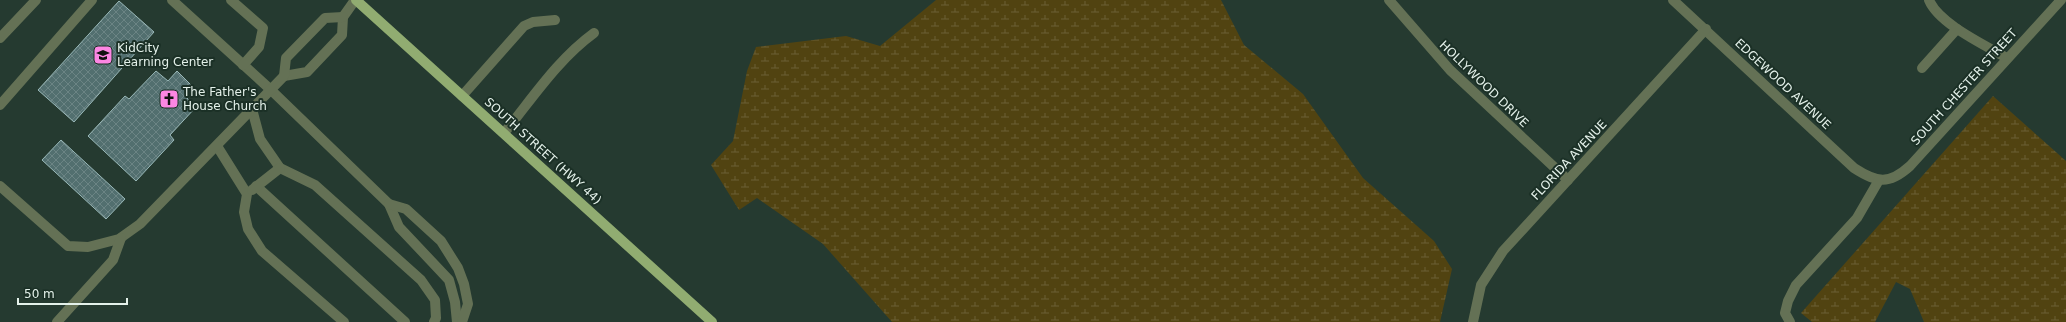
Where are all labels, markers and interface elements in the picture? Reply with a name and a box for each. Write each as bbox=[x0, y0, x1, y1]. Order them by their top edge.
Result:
street label: SOUTH CHESTER STREET bbox=[1908, 26, 2020, 148]
street label: EDGEWOOD AVENUE bbox=[1732, 36, 1834, 132]
street label: HOLLYWOOD DRIVE bbox=[1437, 38, 1531, 130]
place label: KidCity Learning Center bbox=[117, 41, 213, 69]
school or university icon: KidCity Learning Center bbox=[92, 44, 114, 66]
place label: The Father's House Church bbox=[182, 85, 267, 113]
church icon: The Father's House Church bbox=[158, 88, 180, 110]
street label: SOUTH STREET (HWY 44) bbox=[482, 95, 604, 207]
street label: FLORIDA AVENUE bbox=[1528, 117, 1610, 203]
scale bar bbox=[18, 280, 127, 306]
text: 50 m bbox=[24, 287, 55, 301]

